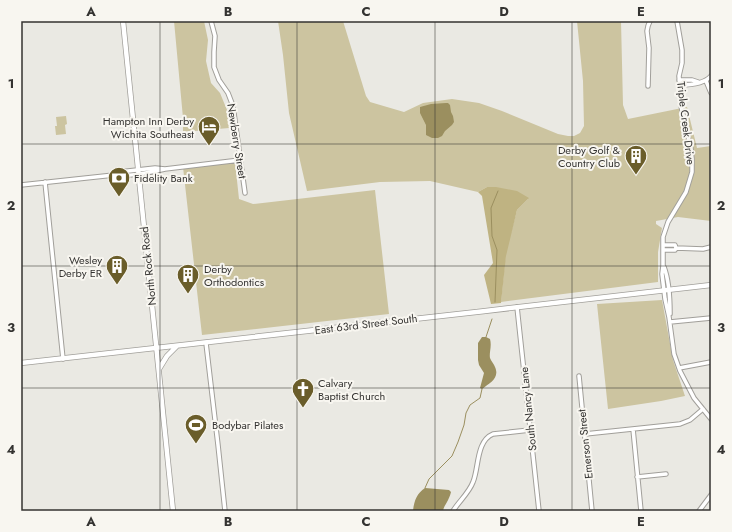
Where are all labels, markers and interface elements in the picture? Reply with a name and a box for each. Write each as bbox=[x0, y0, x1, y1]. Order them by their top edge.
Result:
text: A bbox=[85, 2, 96, 21]
text: B bbox=[224, 2, 233, 21]
text: C bbox=[361, 2, 371, 21]
text: D bbox=[499, 2, 509, 21]
text: E bbox=[637, 2, 645, 21]
text: 1 bbox=[8, 74, 14, 93]
text: 1 bbox=[718, 74, 724, 93]
street label: Triple Creek Drive bbox=[673, 80, 699, 166]
street label: Newberry Street bbox=[223, 102, 251, 180]
place label: Hampton Inn Derby Wichita Southeast bbox=[103, 113, 194, 142]
hotel icon: Hampton Inn Derby Wichita Southeast bbox=[196, 114, 222, 147]
place label: Derby Golf & Country Club bbox=[558, 142, 621, 171]
building icon: Derby Golf & Country Club bbox=[623, 143, 649, 176]
bank icon: Fidelity Bank bbox=[106, 165, 132, 198]
place label: Fidelity Bank bbox=[134, 170, 193, 186]
text: 2 bbox=[7, 196, 15, 215]
text: 2 bbox=[717, 196, 725, 215]
street label: North Rock Road bbox=[136, 226, 160, 306]
place label: Wesley Derby ER bbox=[59, 252, 103, 281]
building icon: Wesley Derby ER bbox=[104, 253, 130, 286]
place label: Derby Orthodontics bbox=[204, 261, 265, 290]
building icon: Derby Orthodontics bbox=[175, 262, 201, 295]
street label: East 63rd Street South bbox=[314, 310, 418, 338]
text: 3 bbox=[7, 318, 15, 337]
text: 3 bbox=[717, 318, 725, 337]
street label: South Nancy Lane bbox=[516, 366, 540, 452]
place label: Calvary Baptist Church bbox=[318, 375, 385, 404]
church icon: Calvary Baptist Church bbox=[290, 376, 316, 409]
street label: Emerson Street bbox=[573, 408, 597, 480]
sports icon: Bodybar Pilates bbox=[183, 412, 209, 445]
place label: Bodybar Pilates bbox=[212, 417, 284, 433]
text: 4 bbox=[6, 440, 16, 459]
text: 4 bbox=[716, 440, 726, 459]
text: A bbox=[85, 512, 96, 531]
text: B bbox=[224, 512, 233, 531]
text: C bbox=[361, 512, 371, 531]
text: D bbox=[499, 512, 509, 531]
text: E bbox=[637, 512, 645, 531]

